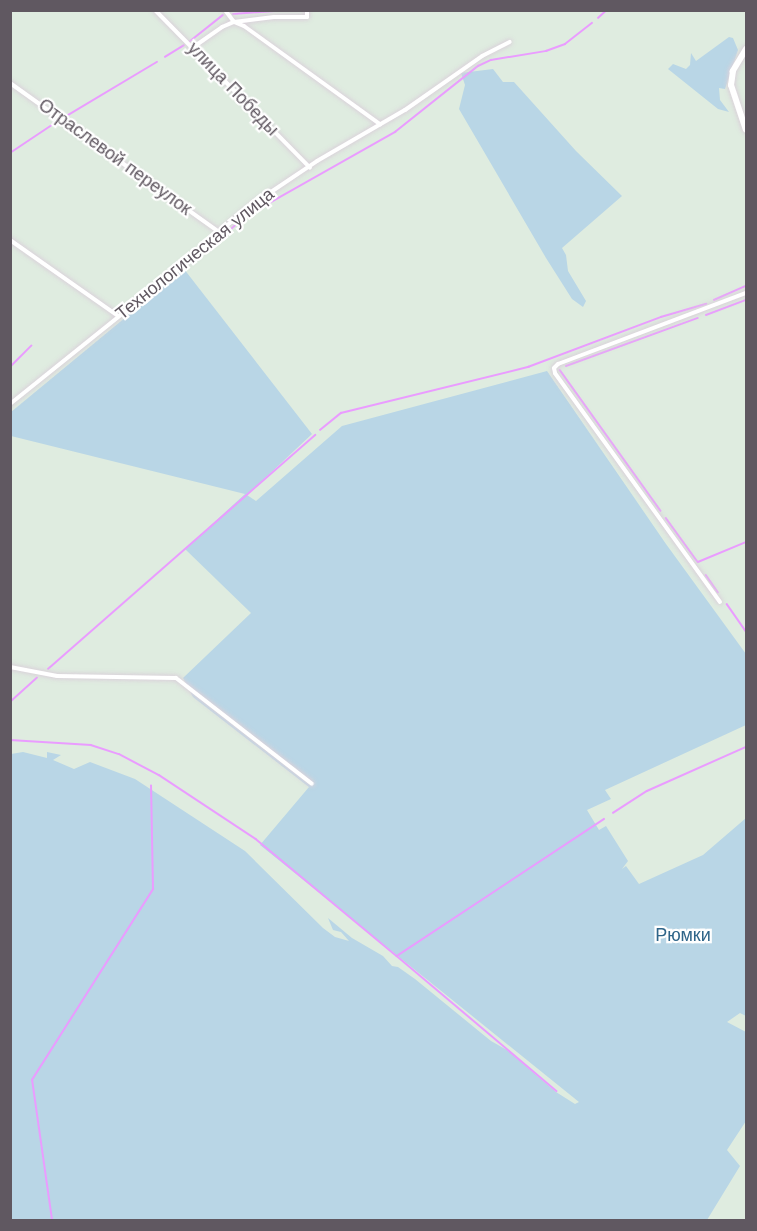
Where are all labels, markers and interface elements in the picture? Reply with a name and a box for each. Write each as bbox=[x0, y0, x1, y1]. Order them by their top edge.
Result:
street label: улица Победы bbox=[183, 38, 283, 140]
street label: Отраслевой переулок bbox=[34, 94, 196, 220]
street label: Технологическая улица bbox=[111, 183, 279, 325]
park label: Рюмки bbox=[655, 924, 711, 946]

